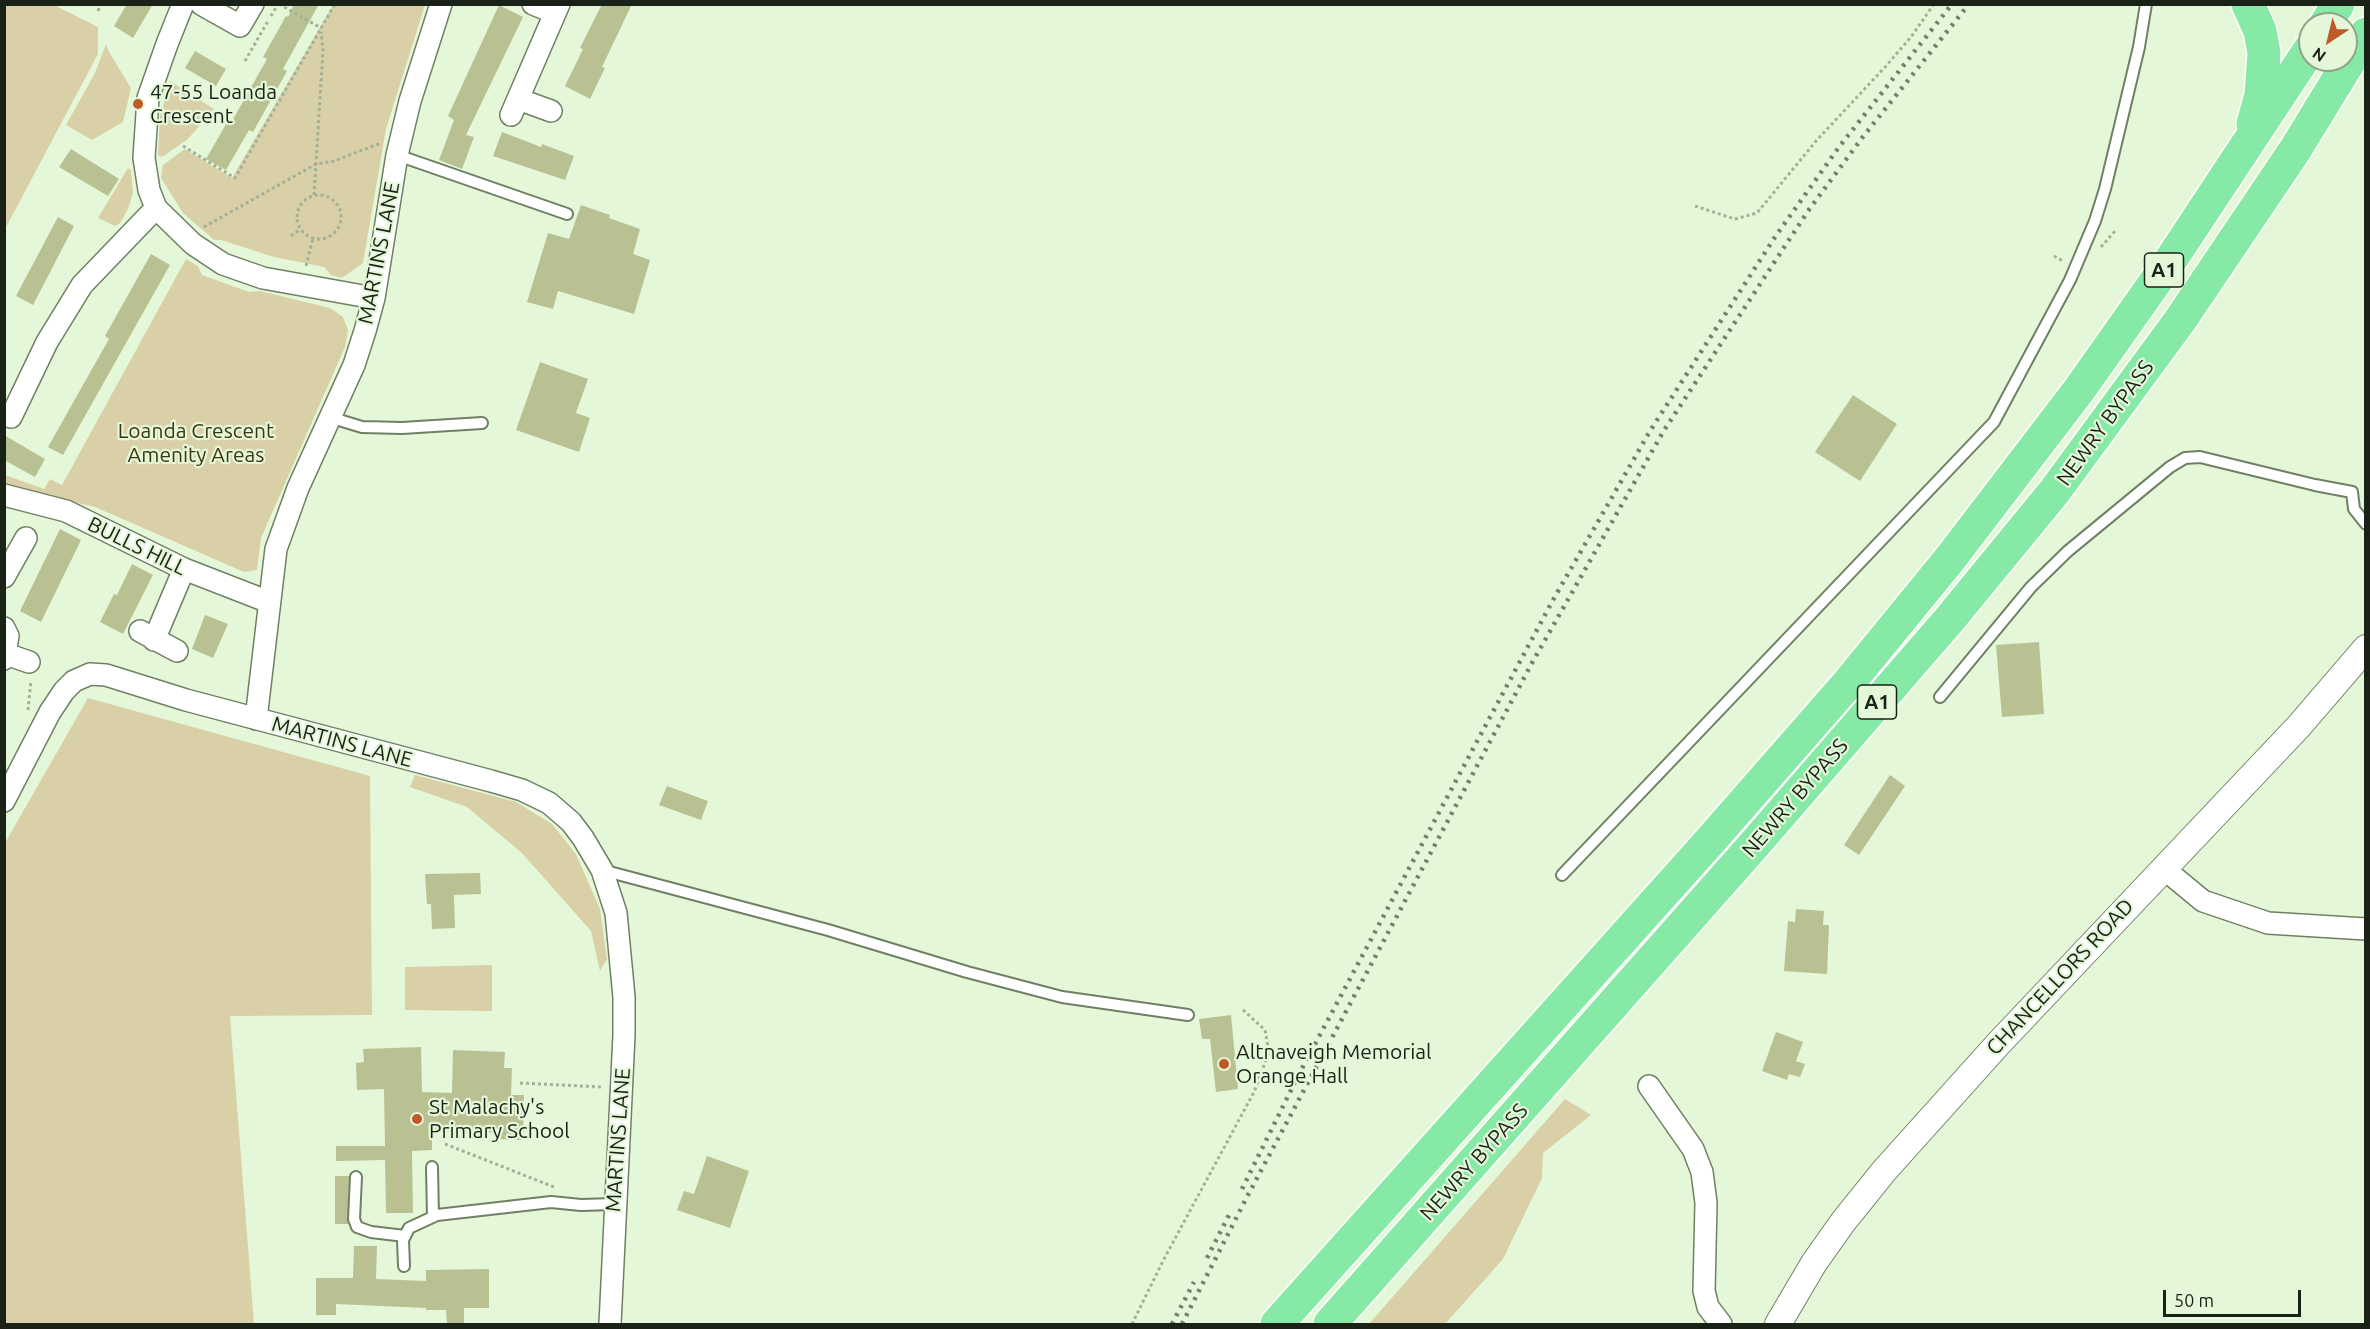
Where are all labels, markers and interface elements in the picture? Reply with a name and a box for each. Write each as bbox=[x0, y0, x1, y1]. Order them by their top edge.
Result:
north arrow bbox=[2298, 12, 2358, 72]
text: N bbox=[2309, 44, 2329, 66]
place label: 47-55 Loanda Crescent bbox=[150, 79, 277, 129]
marker: 47-55 Loanda Crescent bbox=[131, 97, 145, 111]
street label: MARTINS LANE bbox=[353, 180, 405, 326]
road number: A1 bbox=[2144, 253, 2184, 287]
street label: NEWRY BYPASS bbox=[2051, 355, 2159, 491]
park label: Loanda Crescent Amenity Areas bbox=[118, 418, 274, 468]
street label: BULLS HILL bbox=[84, 511, 190, 581]
road number: A1 bbox=[1858, 685, 1896, 719]
street label: MARTINS LANE bbox=[269, 711, 415, 773]
street label: NEWRY BYPASS bbox=[1737, 734, 1853, 862]
street label: CHANCELLORS ROAD bbox=[1981, 894, 2139, 1060]
place label: Altnaveigh Memorial Orange Hall bbox=[1236, 1039, 1432, 1089]
marker: Altnaveigh Memorial Orange Hall bbox=[1217, 1057, 1231, 1071]
street label: MARTINS LANE bbox=[600, 1067, 636, 1213]
place label: St Malachy's Primary School bbox=[429, 1094, 570, 1144]
street label: NEWRY BYPASS bbox=[1415, 1098, 1533, 1226]
marker: St Malachy's Primary School bbox=[410, 1112, 424, 1126]
scale bar bbox=[2166, 1278, 2304, 1316]
text: 50 m bbox=[2174, 1290, 2214, 1310]

